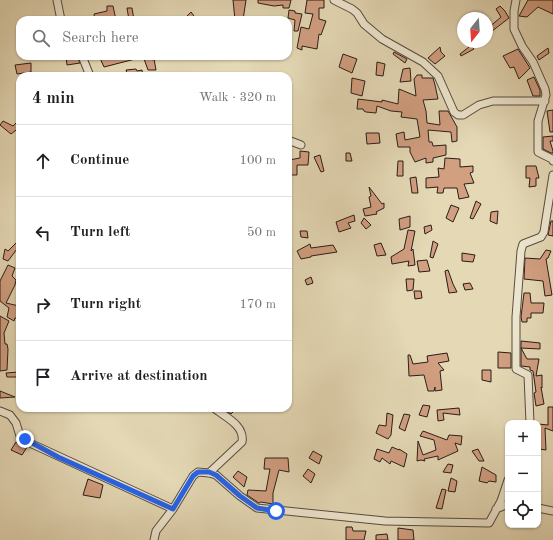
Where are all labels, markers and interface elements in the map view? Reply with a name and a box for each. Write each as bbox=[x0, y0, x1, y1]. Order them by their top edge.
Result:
north arrow bbox=[457, 12, 493, 48]
search box bbox=[16, 16, 292, 60]
icon: search bbox=[30, 27, 52, 49]
text: Search here bbox=[62, 31, 139, 46]
text: 4 min bbox=[32, 90, 75, 107]
text: Walk · 320 m bbox=[199, 91, 276, 104]
icon: ahead bbox=[32, 150, 54, 172]
text: Continue bbox=[70, 153, 129, 168]
text: 100 m bbox=[239, 154, 276, 167]
icon: left bbox=[32, 222, 54, 244]
text: Turn left bbox=[70, 225, 130, 240]
text: 50 m bbox=[247, 226, 276, 239]
icon: right bbox=[32, 294, 54, 316]
text: Turn right bbox=[70, 297, 141, 312]
text: 170 m bbox=[239, 298, 276, 311]
icon: arrive bbox=[32, 366, 54, 388]
text: Arrive at destination bbox=[70, 369, 208, 384]
map controls bbox=[505, 420, 541, 528]
button: + bbox=[505, 420, 541, 456]
route end bbox=[16, 430, 34, 448]
button: − bbox=[505, 456, 541, 492]
button: locate bbox=[505, 492, 541, 528]
route start bbox=[267, 502, 285, 520]

